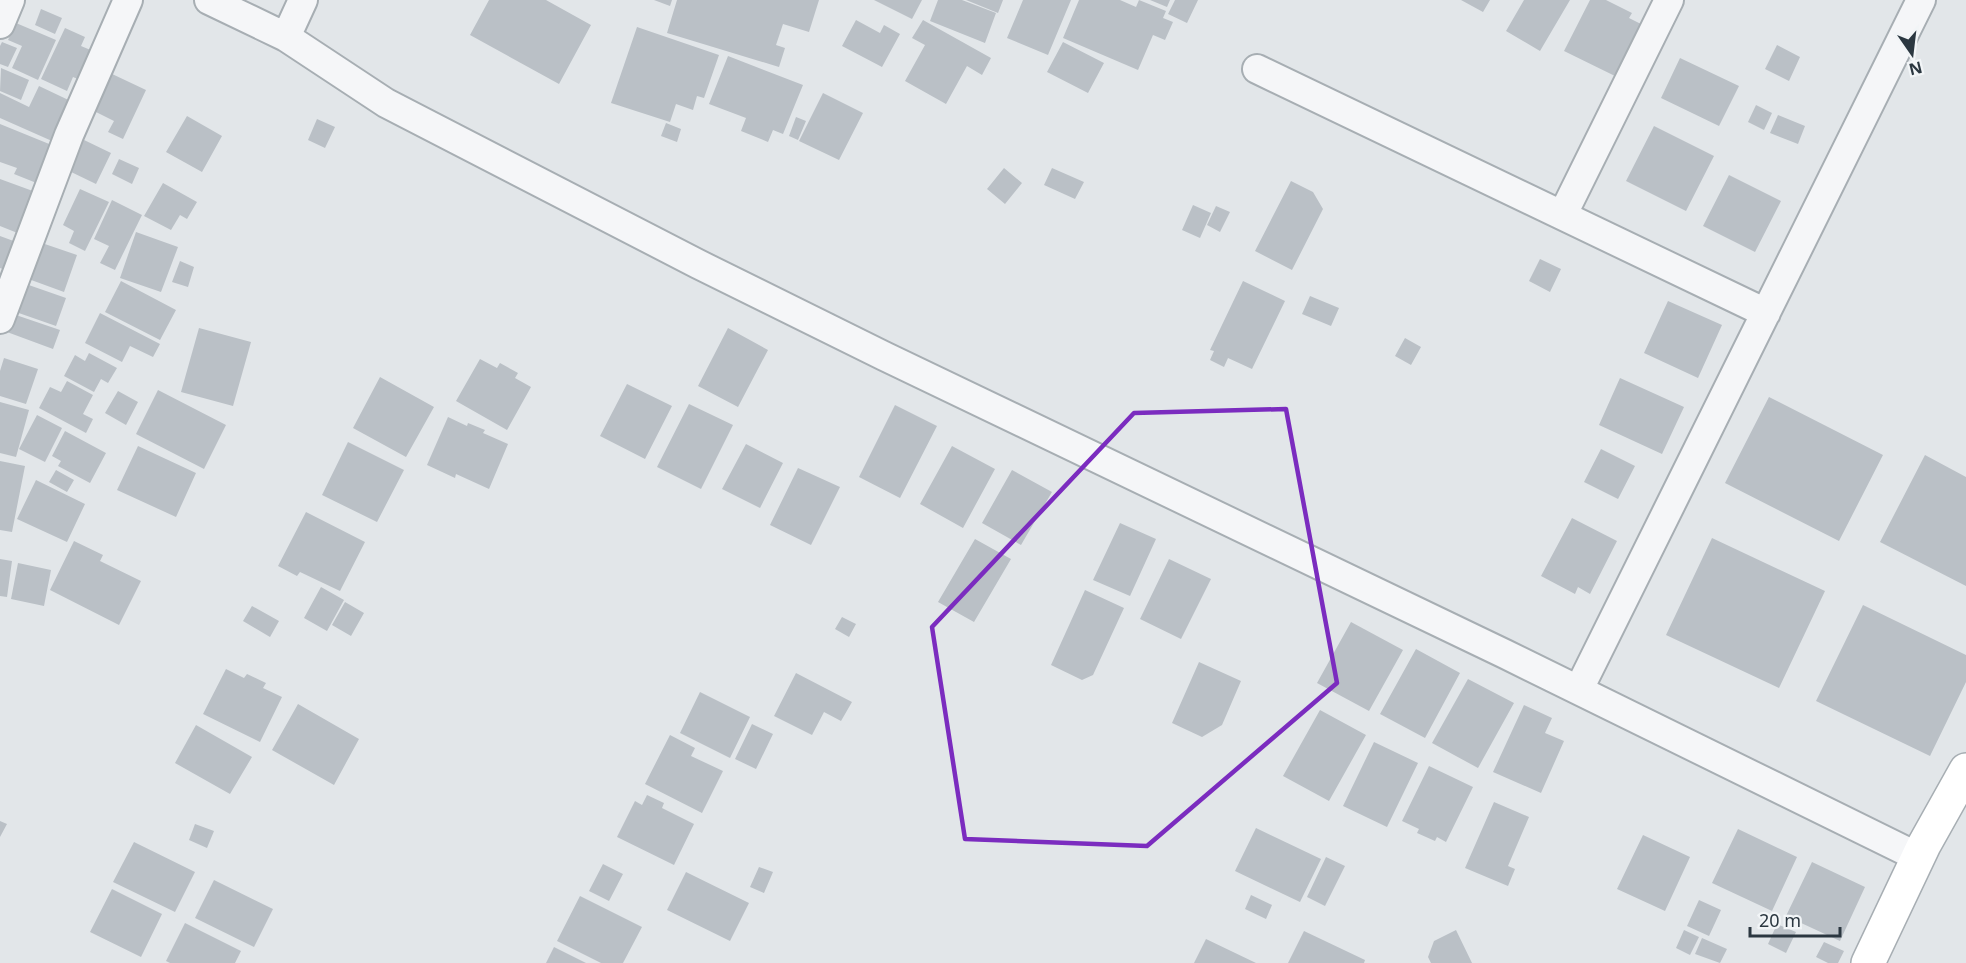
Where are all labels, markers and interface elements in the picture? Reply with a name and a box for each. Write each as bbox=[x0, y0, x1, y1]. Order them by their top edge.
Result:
north arrow bbox=[1882, 24, 1942, 84]
text: N bbox=[1907, 56, 1925, 81]
scale bar bbox=[1750, 900, 1840, 938]
text: 20 m bbox=[1759, 908, 1801, 932]

